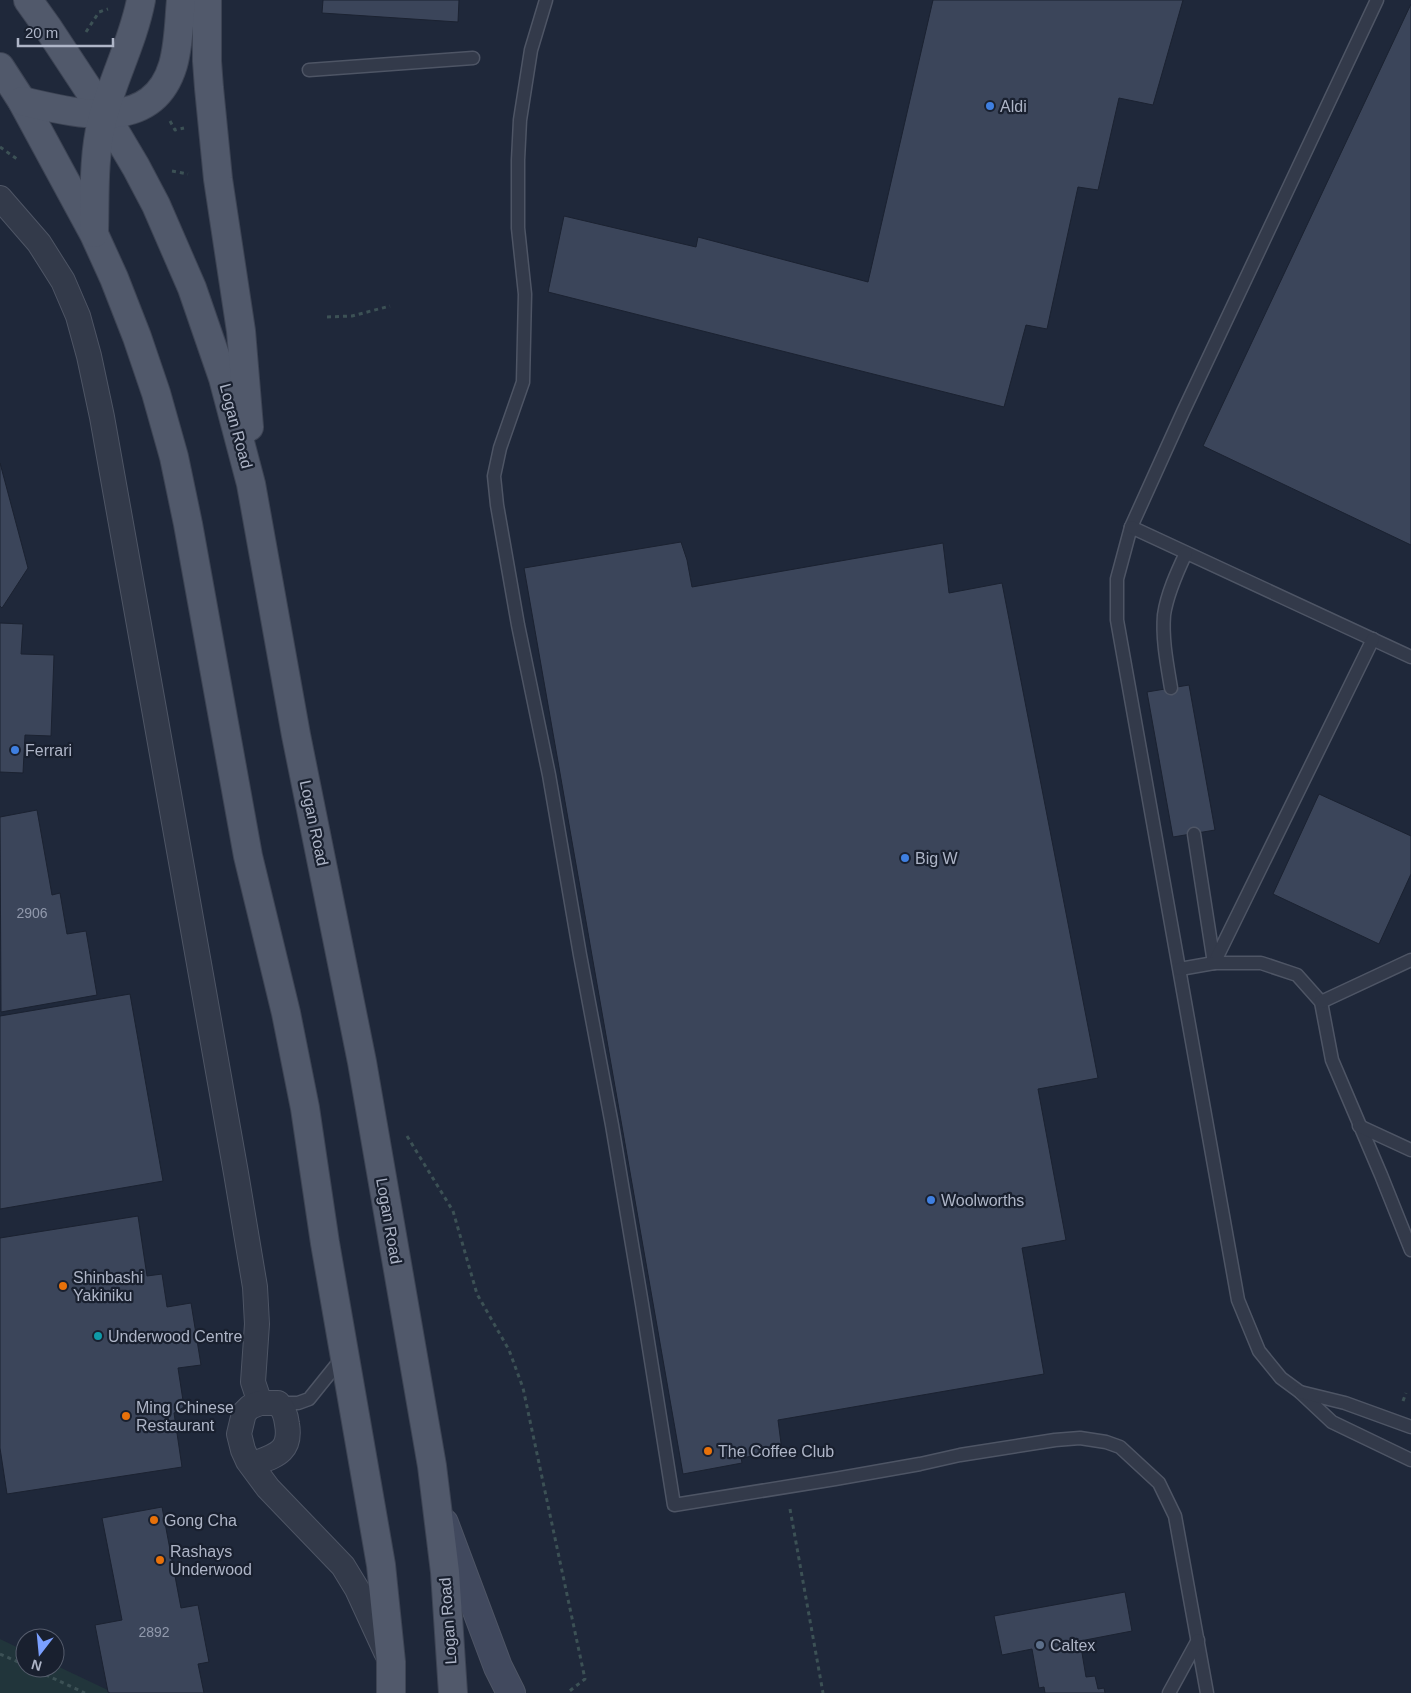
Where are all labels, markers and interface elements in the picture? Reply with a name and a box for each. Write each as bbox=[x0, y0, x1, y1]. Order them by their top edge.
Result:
scale bar bbox=[18, 15, 112, 47]
text: 20 m bbox=[25, 24, 58, 41]
place label: Aldi bbox=[1000, 98, 1027, 115]
marker: Aldi bbox=[984, 100, 996, 112]
street label: Logan Road bbox=[217, 382, 255, 470]
place label: Ferrari bbox=[25, 742, 72, 759]
marker: Ferrari bbox=[9, 744, 21, 756]
street label: Logan Road bbox=[297, 779, 331, 867]
place label: Big W bbox=[915, 850, 959, 867]
marker: Big W bbox=[899, 852, 911, 864]
house number: 2906 bbox=[16, 905, 48, 921]
street label: Logan Road bbox=[373, 1177, 405, 1265]
place label: Woolworths bbox=[941, 1192, 1024, 1209]
marker: Woolworths bbox=[925, 1194, 937, 1206]
place label: Shinbashi Yakiniku bbox=[73, 1269, 143, 1304]
marker: Shinbashi Yakiniku bbox=[57, 1280, 69, 1292]
place label: Underwood Centre bbox=[108, 1328, 242, 1345]
marker: Underwood Centre bbox=[92, 1330, 104, 1342]
place label: Ming Chinese Restaurant bbox=[136, 1399, 234, 1434]
marker: Ming Chinese Restaurant bbox=[120, 1410, 132, 1422]
place label: The Coffee Club bbox=[718, 1443, 834, 1460]
marker: The Coffee Club bbox=[702, 1445, 714, 1457]
place label: Gong Cha bbox=[164, 1512, 237, 1529]
marker: Gong Cha bbox=[148, 1514, 160, 1526]
place label: Rashays Underwood bbox=[170, 1543, 252, 1578]
marker: Rashays Underwood bbox=[154, 1554, 166, 1566]
street label: Logan Road bbox=[436, 1577, 460, 1665]
house number: 2892 bbox=[138, 1624, 170, 1640]
north arrow bbox=[15, 1628, 65, 1678]
place label: Caltex bbox=[1050, 1637, 1095, 1654]
marker: Caltex bbox=[1034, 1639, 1046, 1651]
text: N bbox=[29, 1656, 43, 1675]

